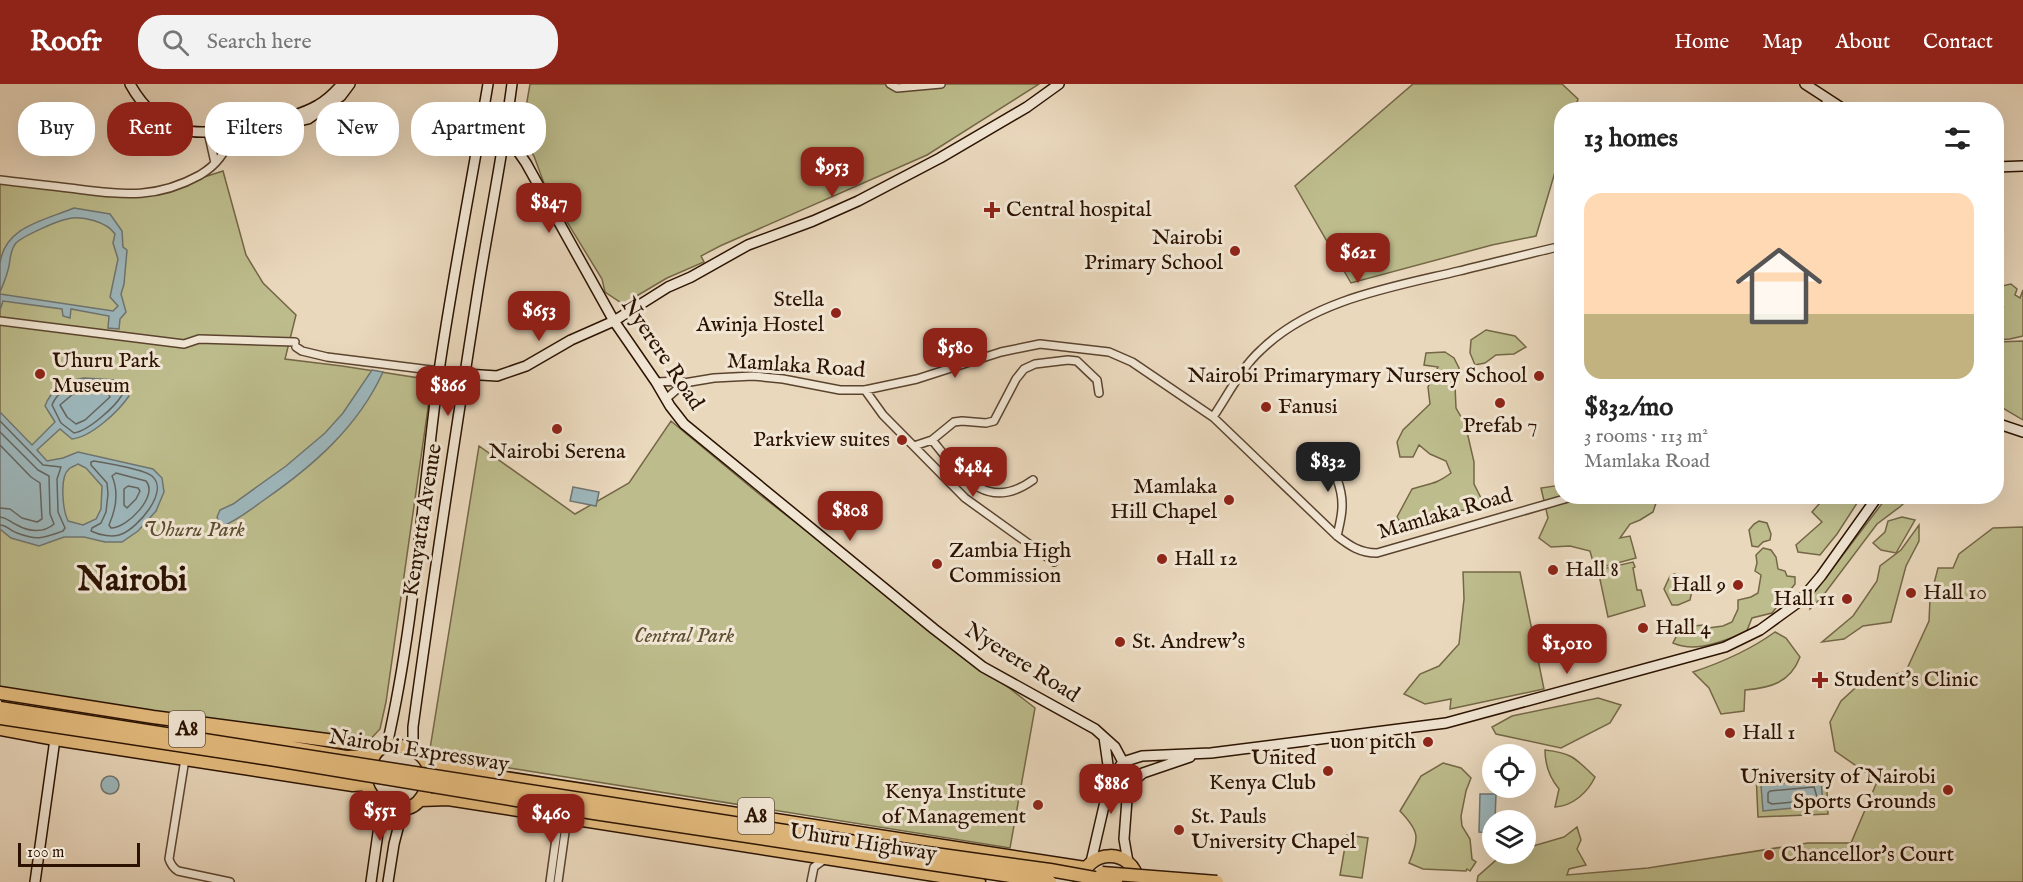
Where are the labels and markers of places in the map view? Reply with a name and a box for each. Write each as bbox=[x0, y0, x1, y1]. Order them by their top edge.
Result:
pin: $953 bbox=[796, 147, 868, 198]
pin: $847 bbox=[513, 183, 585, 234]
place label: Central hospital bbox=[1006, 196, 1151, 224]
marker: Central hospital bbox=[983, 201, 1001, 219]
place label: Nairobi Primary School bbox=[1084, 224, 1223, 277]
pin: $621 bbox=[1322, 233, 1394, 284]
marker: Nairobi Primary School bbox=[1228, 244, 1242, 258]
place label: Stella Awinja Hostel bbox=[695, 286, 824, 339]
pin: $653 bbox=[503, 291, 575, 342]
marker: Stella Awinja Hostel bbox=[829, 306, 843, 320]
pin: $580 bbox=[919, 328, 991, 379]
place label: Uhuru Park Museum bbox=[52, 347, 160, 400]
place label: Nairobi Primarymary Nursery School bbox=[1187, 362, 1527, 390]
pin: $866 bbox=[412, 366, 484, 417]
marker: Uhuru Park Museum bbox=[33, 367, 47, 381]
marker: Nairobi Primarymary Nursery School bbox=[1532, 369, 1546, 383]
place label: Fanusi bbox=[1278, 393, 1338, 421]
marker: Prefab 7 bbox=[1493, 396, 1507, 410]
marker: Fanusi bbox=[1259, 400, 1273, 414]
place label: Prefab 7 bbox=[1462, 412, 1538, 440]
marker: Nairobi Serena bbox=[550, 422, 564, 436]
place label: Parkview suites bbox=[753, 426, 890, 454]
marker: Parkview suites bbox=[895, 433, 909, 447]
place label: Nairobi Serena bbox=[489, 438, 626, 466]
pin: $832 bbox=[1292, 442, 1364, 493]
pin: $484 bbox=[937, 447, 1009, 498]
place label: Mamlaka Hill Chapel bbox=[1110, 473, 1217, 526]
pin: $808 bbox=[814, 491, 886, 542]
marker: Mamlaka Hill Chapel bbox=[1222, 493, 1236, 507]
place label: Zambia High Commission bbox=[949, 537, 1071, 590]
place label: Hall 12 bbox=[1174, 545, 1238, 573]
marker: Hall 12 bbox=[1155, 552, 1169, 566]
place label: Hall 8 bbox=[1565, 556, 1619, 584]
marker: Zambia High Commission bbox=[930, 557, 944, 571]
marker: Hall 8 bbox=[1546, 563, 1560, 577]
place label: Hall 9 bbox=[1671, 571, 1726, 599]
marker: Hall 9 bbox=[1731, 578, 1745, 592]
place label: Hall 10 bbox=[1923, 579, 1987, 607]
place label: Hall 11 bbox=[1773, 585, 1835, 613]
marker: Hall 10 bbox=[1904, 586, 1918, 600]
marker: Hall 11 bbox=[1840, 592, 1854, 606]
place label: Hall 4 bbox=[1655, 614, 1711, 642]
marker: Hall 4 bbox=[1636, 621, 1650, 635]
pin: $1,010 bbox=[1518, 624, 1616, 675]
place label: St. Andrew's bbox=[1132, 628, 1245, 656]
marker: St. Andrew's bbox=[1113, 635, 1127, 649]
place label: Student's Clinic bbox=[1834, 666, 1978, 694]
marker: Student's Clinic bbox=[1811, 671, 1829, 689]
place label: Hall 1 bbox=[1742, 719, 1795, 747]
marker: Hall 1 bbox=[1723, 726, 1737, 740]
place label: uon pitch bbox=[1330, 728, 1416, 756]
marker: uon pitch bbox=[1421, 735, 1435, 749]
place label: United Kenya Club bbox=[1209, 744, 1316, 797]
place label: University of Nairobi Sports Grounds bbox=[1740, 763, 1936, 816]
pin: $886 bbox=[1075, 764, 1147, 815]
marker: United Kenya Club bbox=[1321, 764, 1335, 778]
place label: Kenya Institute of Management bbox=[882, 778, 1026, 831]
marker: University of Nairobi Sports Grounds bbox=[1941, 783, 1955, 797]
pin: $551 bbox=[344, 791, 416, 842]
pin: $460 bbox=[515, 794, 587, 845]
marker: Kenya Institute of Management bbox=[1031, 798, 1045, 812]
place label: St. Pauls University Chapel bbox=[1191, 803, 1356, 856]
marker: St. Pauls University Chapel bbox=[1172, 823, 1186, 837]
place label: Chancellor's Court bbox=[1781, 841, 1954, 869]
marker: Chancellor's Court bbox=[1762, 848, 1776, 862]

